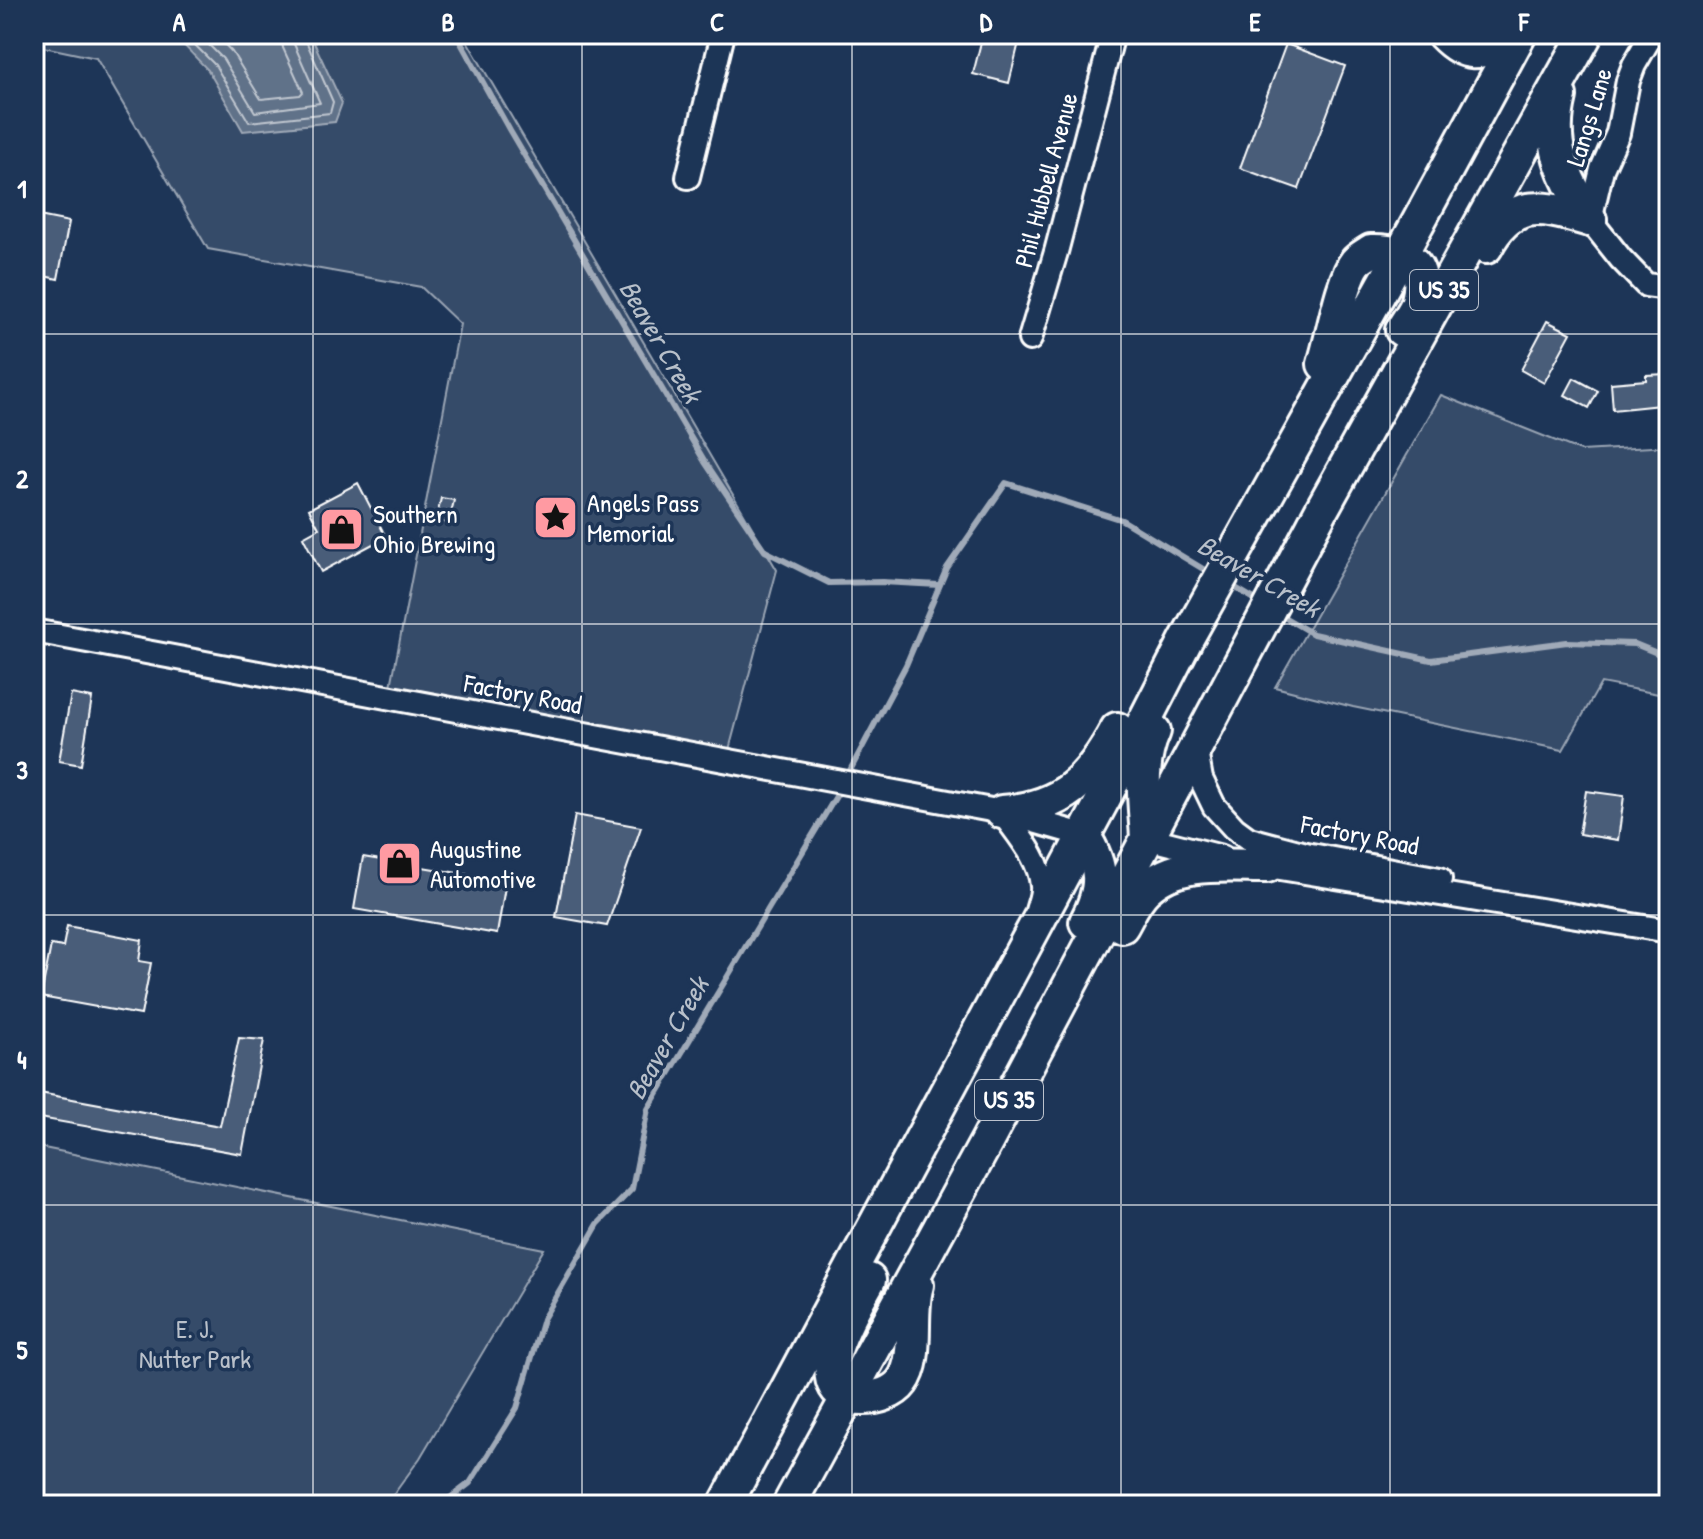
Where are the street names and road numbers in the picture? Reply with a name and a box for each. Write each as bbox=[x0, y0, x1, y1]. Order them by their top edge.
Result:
street label: Langs Lane bbox=[1557, 63, 1620, 170]
street label: Phil Hubbell Avenue bbox=[1005, 89, 1086, 271]
road number: US 35 bbox=[1410, 270, 1478, 310]
street label: Factory Road bbox=[460, 665, 585, 722]
street label: Factory Road bbox=[1297, 806, 1422, 863]
road number: US 35 bbox=[975, 1080, 1043, 1120]

